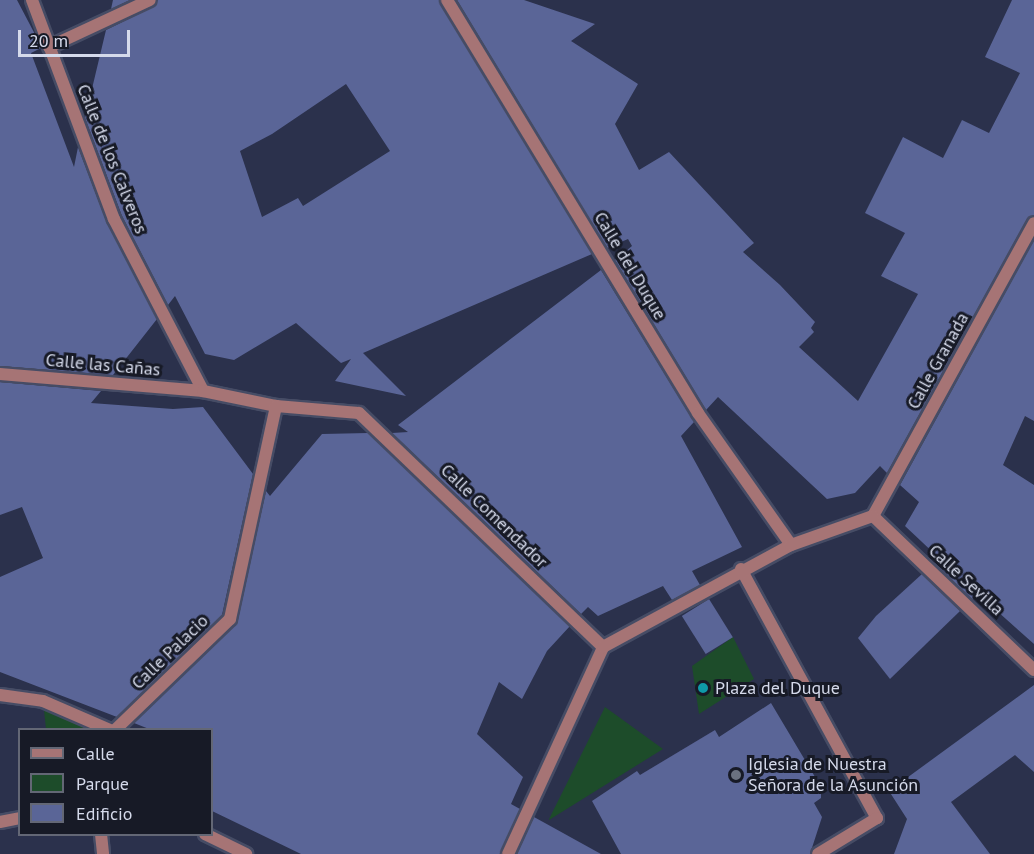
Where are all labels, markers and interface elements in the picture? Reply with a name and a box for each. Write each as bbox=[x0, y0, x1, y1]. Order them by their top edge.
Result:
scale bar bbox=[21, 18, 134, 56]
text: 20 m bbox=[29, 29, 68, 52]
street label: Calle de los Calveros bbox=[72, 81, 152, 237]
street label: Calle del Duque bbox=[589, 208, 671, 324]
street label: Calle Granada bbox=[903, 309, 973, 413]
street label: Calle las Cañas bbox=[45, 349, 161, 381]
street label: Calle Comendador bbox=[436, 459, 552, 573]
street label: Calle Sevilla bbox=[924, 540, 1008, 620]
street label: Calle Palacio bbox=[127, 610, 213, 694]
place label: Plaza del Duque bbox=[715, 677, 840, 699]
marker: Plaza del Duque bbox=[696, 681, 710, 695]
legend bbox=[18, 728, 213, 836]
text: Calle bbox=[76, 742, 115, 765]
place label: Iglesia de Nuestra Señora de la Asunción bbox=[748, 754, 919, 796]
marker: Iglesia de Nuestra Señora de la Asunción bbox=[729, 768, 743, 782]
text: Parque bbox=[76, 772, 129, 795]
text: Edificio bbox=[76, 802, 132, 825]

